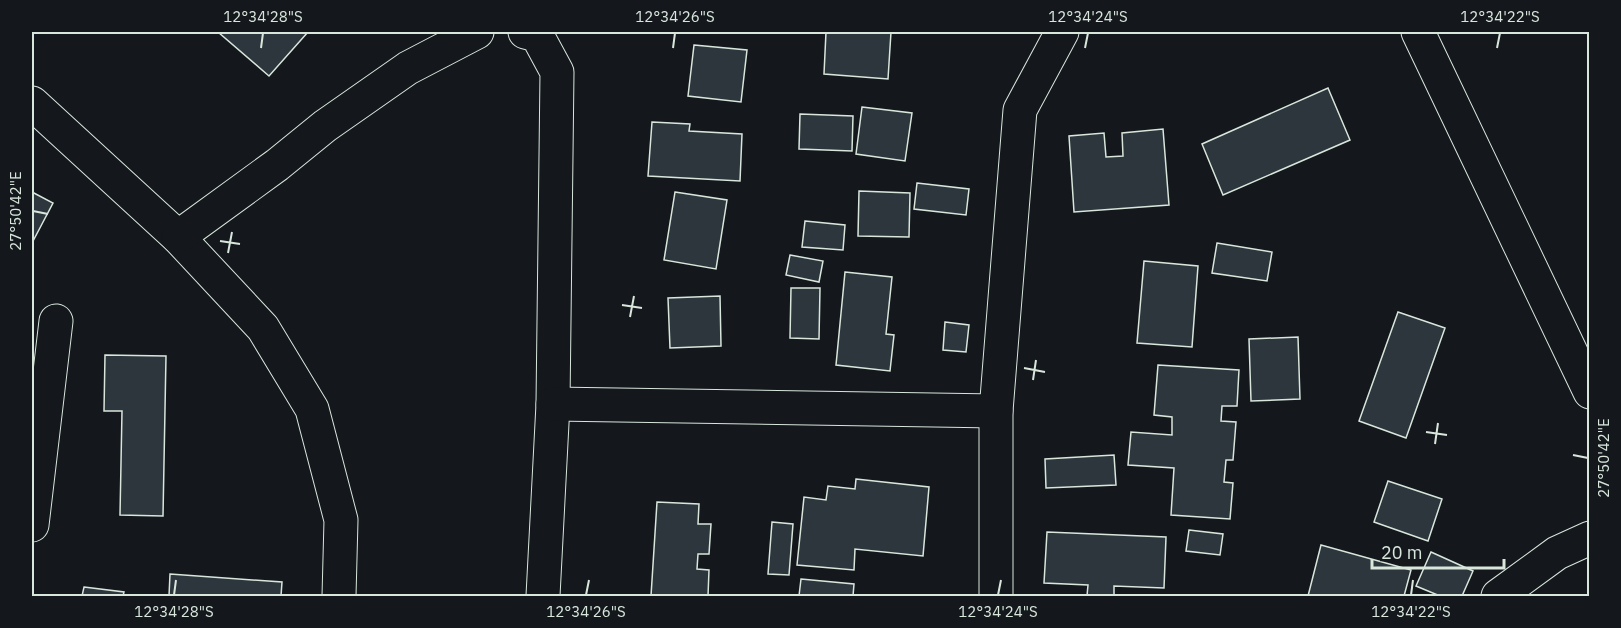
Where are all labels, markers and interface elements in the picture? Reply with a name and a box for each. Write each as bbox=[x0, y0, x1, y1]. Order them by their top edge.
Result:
text: 12°34'28"S bbox=[223, 7, 303, 26]
text: 12°34'26"S bbox=[635, 7, 715, 26]
text: 12°34'24"S bbox=[1048, 7, 1128, 26]
text: 12°34'22"S bbox=[1460, 7, 1540, 26]
text: 27°50'42"E bbox=[6, 171, 25, 251]
text: 27°50'42"E bbox=[1594, 418, 1613, 498]
scale bar bbox=[1372, 532, 1504, 570]
text: 20 m bbox=[1381, 541, 1423, 564]
text: 12°34'28"S bbox=[134, 602, 214, 621]
text: 12°34'26"S bbox=[546, 602, 626, 621]
text: 12°34'24"S bbox=[958, 602, 1038, 621]
text: 12°34'22"S bbox=[1371, 602, 1451, 621]

